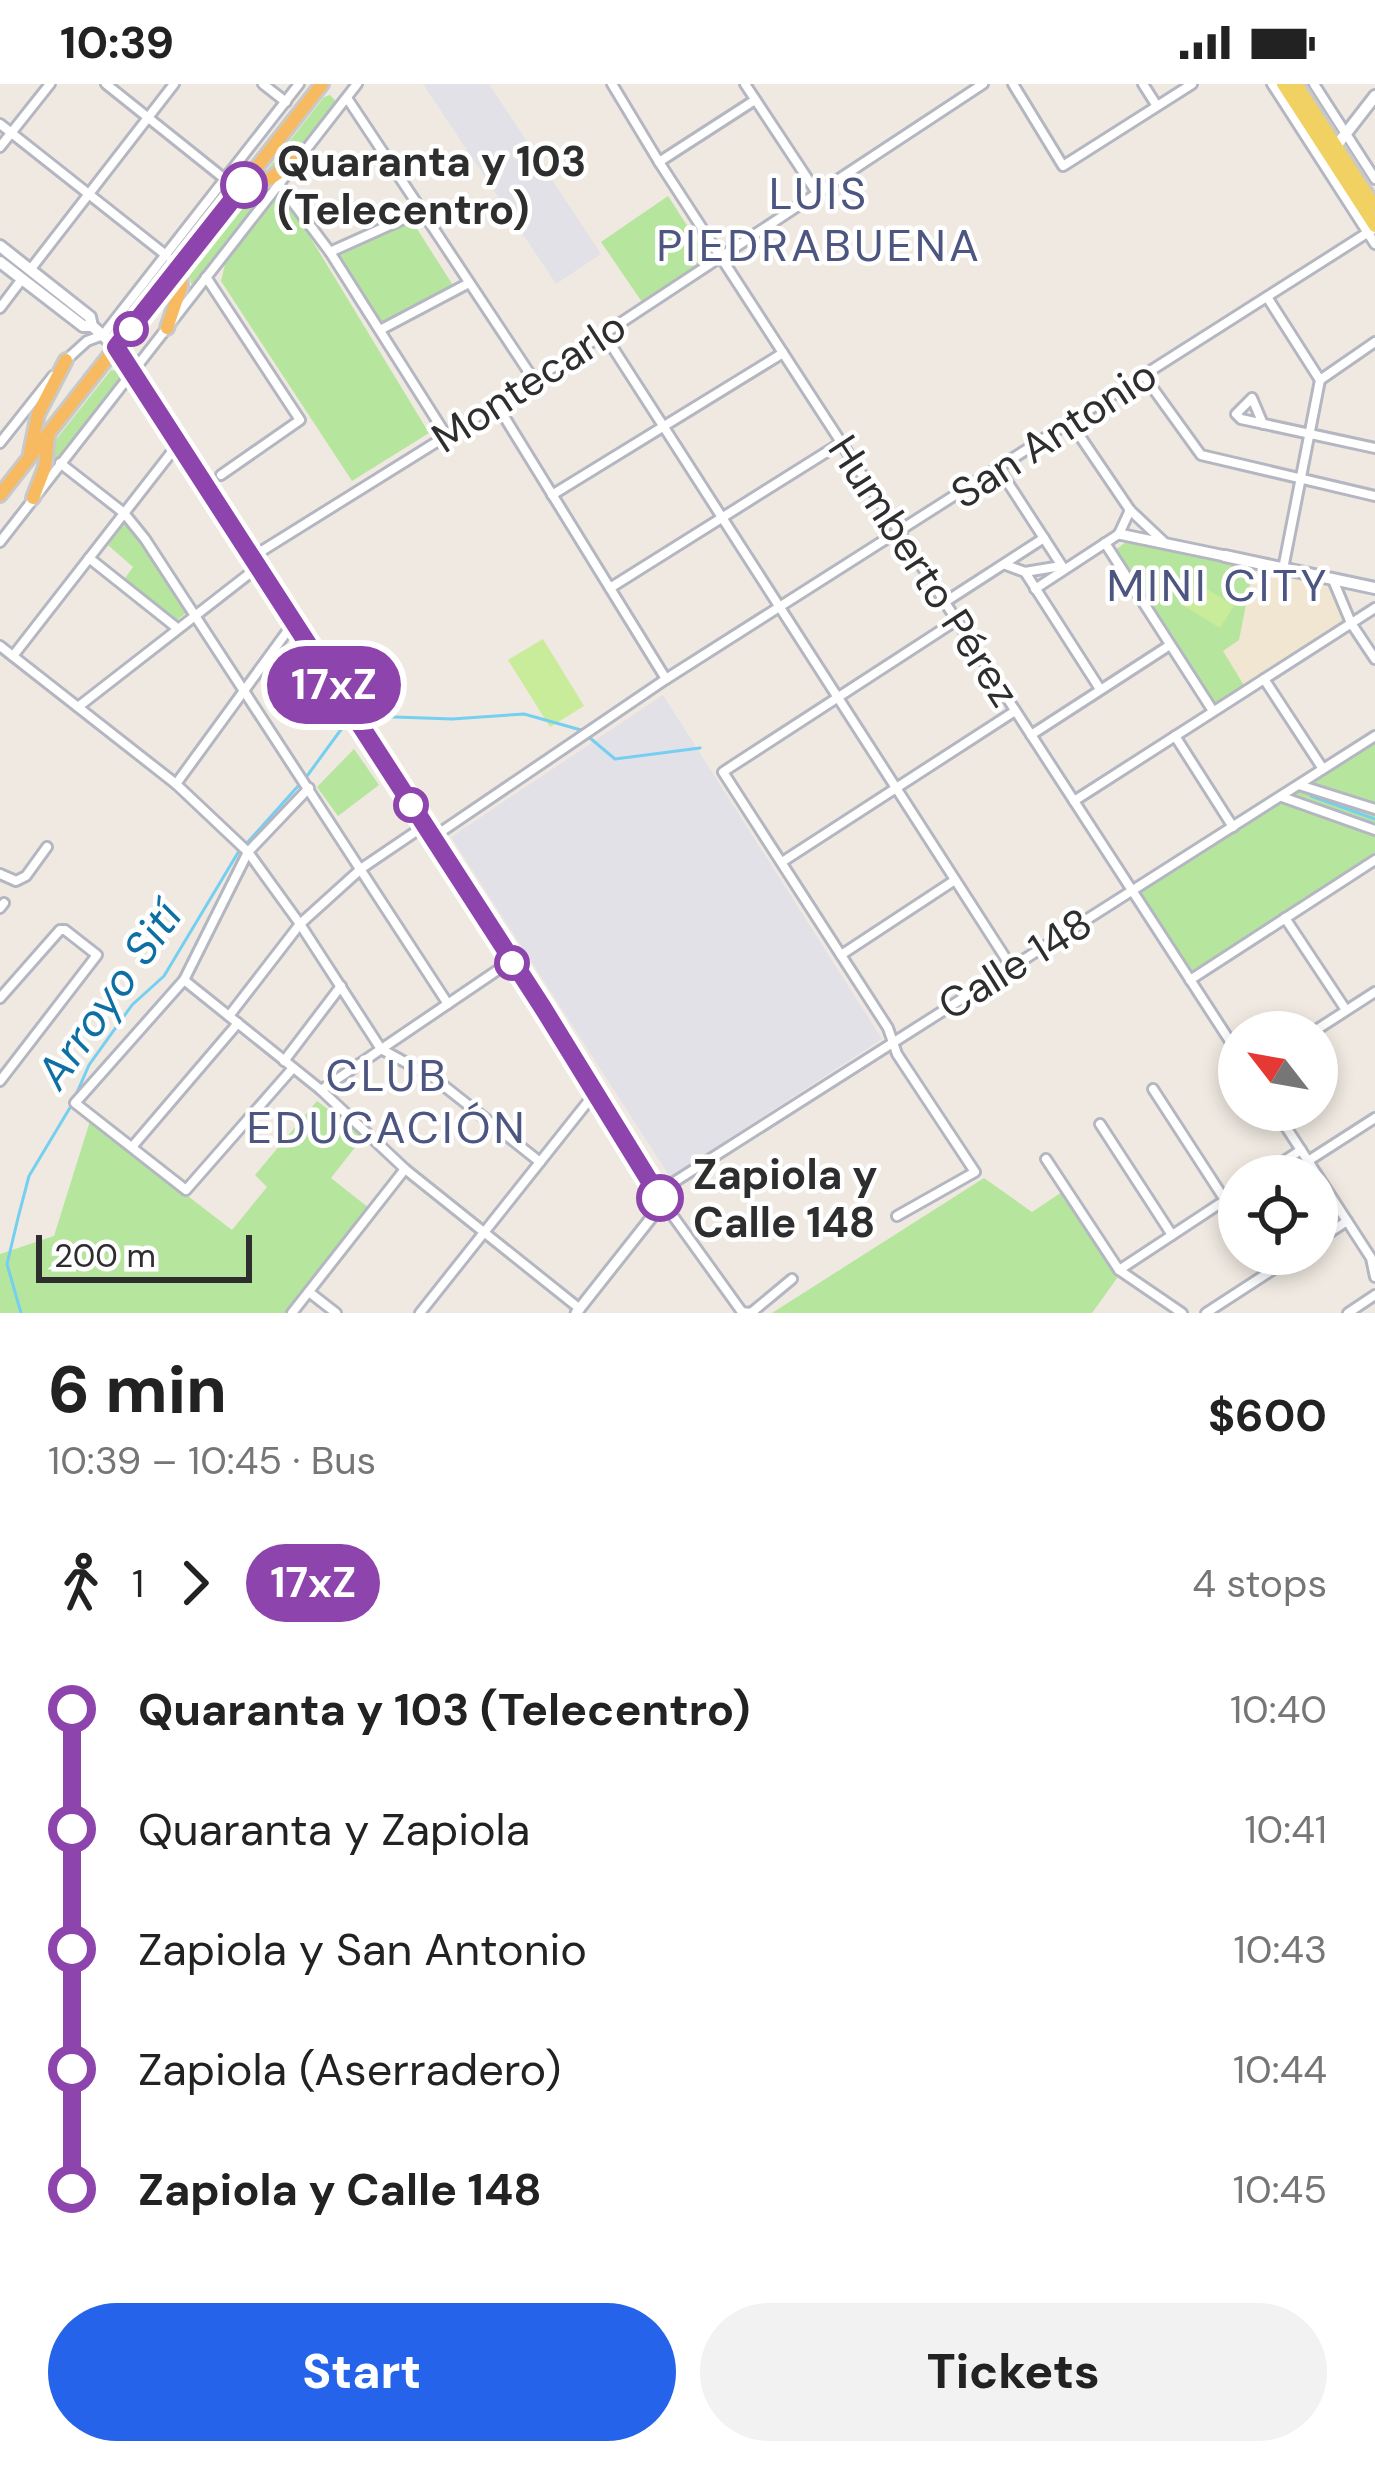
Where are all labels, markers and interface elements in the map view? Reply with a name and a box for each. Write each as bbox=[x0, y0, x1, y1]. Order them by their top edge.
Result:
text: 10:39 bbox=[60, 13, 174, 72]
place label: Quaranta y 103 (Telecentro) bbox=[277, 134, 586, 237]
marker: Quaranta y 103 (Telecentro) bbox=[222, 163, 266, 207]
district label: LUIS PIEDRABUENA bbox=[656, 164, 982, 275]
street label: Montecarlo bbox=[421, 299, 637, 465]
unlabelled marker bbox=[115, 313, 147, 345]
street label: San Antonio bbox=[941, 347, 1167, 521]
street label: Humberto Pérez bbox=[816, 425, 1032, 717]
district label: MINI CITY bbox=[1106, 556, 1330, 615]
line badge: 17xZ bbox=[250, 646, 418, 724]
text: 17xZ bbox=[291, 657, 377, 712]
unlabelled marker bbox=[395, 789, 427, 821]
water label: Arroyo Sití bbox=[22, 887, 197, 1101]
street label: Calle 148 bbox=[928, 895, 1102, 1033]
unlabelled marker bbox=[496, 947, 528, 979]
north arrow bbox=[1218, 1011, 1338, 1131]
map controls bbox=[1218, 1011, 1338, 1275]
district label: CLUB EDUCACIÓN bbox=[246, 1046, 528, 1157]
place label: Zapiola y Calle 148 bbox=[693, 1147, 878, 1250]
button: locate bbox=[1218, 1155, 1338, 1275]
marker: Zapiola y Calle 148 bbox=[638, 1176, 682, 1220]
scale bar bbox=[36, 1229, 252, 1282]
text: 200 m bbox=[54, 1234, 156, 1277]
text: 6 min bbox=[48, 1347, 227, 1432]
text: $600 bbox=[1208, 1386, 1327, 1445]
text: 10:39 – 10:45 · Bus bbox=[48, 1435, 376, 1486]
icon: walk bbox=[48, 1550, 114, 1616]
icon: forward bbox=[162, 1550, 228, 1616]
text: 17xZ bbox=[270, 1555, 356, 1610]
text: 1 bbox=[132, 1558, 144, 1609]
text: 4 stops bbox=[1192, 1558, 1327, 1609]
text: Quaranta y 103 (Telecentro) bbox=[138, 1680, 750, 1739]
text: 10:40 bbox=[1230, 1684, 1327, 1735]
text: Quaranta y Zapiola bbox=[138, 1800, 530, 1859]
text: 10:41 bbox=[1244, 1804, 1327, 1855]
text: Zapiola y San Antonio bbox=[138, 1920, 587, 1979]
text: 10:43 bbox=[1234, 1924, 1327, 1975]
text: Zapiola (Aserradero) bbox=[138, 2040, 561, 2099]
text: 10:44 bbox=[1233, 2044, 1327, 2095]
text: Zapiola y Calle 148 bbox=[138, 2160, 542, 2219]
text: 10:45 bbox=[1233, 2164, 1327, 2215]
button: Start bbox=[48, 2303, 676, 2441]
button: Tickets bbox=[700, 2303, 1327, 2441]

